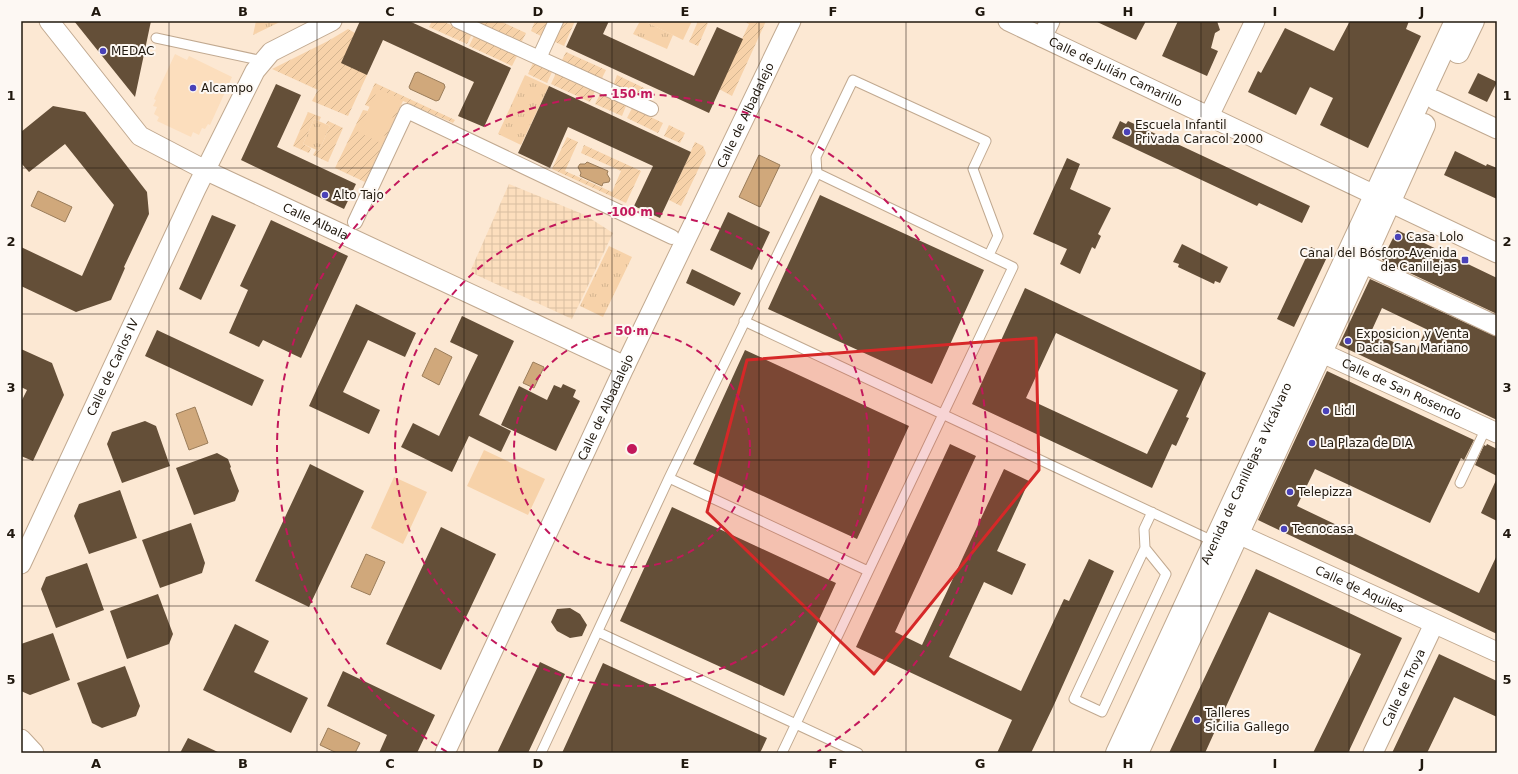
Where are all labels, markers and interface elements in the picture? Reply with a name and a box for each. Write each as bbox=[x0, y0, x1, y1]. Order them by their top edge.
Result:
text: A bbox=[91, 4, 101, 19]
text: B bbox=[238, 4, 248, 19]
text: C bbox=[385, 4, 395, 19]
text: D bbox=[533, 4, 544, 19]
text: E bbox=[681, 4, 689, 19]
text: F bbox=[829, 4, 837, 19]
text: G bbox=[975, 4, 985, 19]
text: H bbox=[1123, 4, 1133, 19]
text: I bbox=[1273, 4, 1277, 19]
text: J bbox=[1419, 4, 1424, 19]
street label: Calle de Julián Camarillo bbox=[1046, 34, 1185, 110]
place label: MEDAC bbox=[111, 44, 154, 58]
marker: MEDAC bbox=[98, 46, 108, 56]
street label: Calle de Albadalejo bbox=[714, 60, 777, 170]
place label: Alcampo bbox=[201, 81, 253, 95]
marker: Alcampo bbox=[188, 83, 198, 93]
text: 150 m bbox=[611, 87, 653, 101]
text: 1 bbox=[6, 88, 16, 103]
text: 1 bbox=[1502, 88, 1512, 103]
place label: Escuela Infantil Privada Caracol 2000 bbox=[1135, 118, 1263, 146]
marker: Escuela Infantil Privada Caracol 2000 bbox=[1122, 127, 1132, 137]
place label: Alto Tajo bbox=[333, 188, 384, 202]
marker: Alto Tajo bbox=[320, 190, 330, 200]
street label: Calle Albala bbox=[280, 200, 351, 243]
text: 100 m bbox=[611, 205, 653, 219]
place label: Casa Lolo bbox=[1406, 230, 1464, 244]
marker: Casa Lolo bbox=[1393, 232, 1403, 242]
text: 2 bbox=[6, 234, 16, 249]
text: 2 bbox=[1502, 234, 1512, 249]
place label: Canal del Bósforo-Avenida de Canillejas bbox=[1299, 246, 1457, 274]
marker: Canal del Bósforo-Avenida de Canillejas bbox=[1460, 255, 1470, 265]
street label: Calle de Carlos IV bbox=[84, 316, 142, 418]
text: 50 m bbox=[615, 324, 649, 338]
place label: Exposicion y Venta Dacia San Mariano bbox=[1356, 327, 1469, 355]
marker: Exposicion y Venta Dacia San Mariano bbox=[1343, 336, 1353, 346]
street label: Calle de Albadalejo bbox=[575, 352, 636, 463]
street label: Calle de San Rosendo bbox=[1339, 356, 1464, 423]
text: 3 bbox=[6, 380, 16, 395]
text: 3 bbox=[1502, 380, 1512, 395]
street label: Avenida de Canillejas a Vicálvaro bbox=[1198, 381, 1294, 567]
place label: Lidl bbox=[1334, 404, 1355, 418]
marker: Lidl bbox=[1321, 406, 1331, 416]
place label: La Plaza de DIA bbox=[1320, 436, 1414, 450]
marker: La Plaza de DIA bbox=[1307, 438, 1317, 448]
centre of rings bbox=[625, 442, 639, 456]
place label: Telepizza bbox=[1297, 485, 1352, 499]
marker: Telepizza bbox=[1285, 487, 1295, 497]
place label: Tecnocasa bbox=[1291, 522, 1354, 536]
marker: Tecnocasa bbox=[1279, 524, 1289, 534]
text: 4 bbox=[6, 526, 16, 541]
text: 4 bbox=[1502, 526, 1512, 541]
street label: Calle de Aquiles bbox=[1313, 563, 1406, 616]
street label: Calle de Troya bbox=[1379, 647, 1428, 729]
text: 5 bbox=[6, 672, 16, 687]
text: 5 bbox=[1502, 672, 1512, 687]
place label: Talleres Sicilia Gallego bbox=[1204, 706, 1289, 734]
marker: Talleres Sicilia Gallego bbox=[1192, 715, 1202, 725]
text: A bbox=[91, 756, 101, 771]
text: B bbox=[238, 756, 248, 771]
text: C bbox=[385, 756, 395, 771]
text: D bbox=[533, 756, 544, 771]
text: E bbox=[681, 756, 689, 771]
text: F bbox=[829, 756, 837, 771]
text: G bbox=[975, 756, 985, 771]
text: H bbox=[1123, 756, 1133, 771]
text: I bbox=[1273, 756, 1277, 771]
text: J bbox=[1419, 756, 1424, 771]

